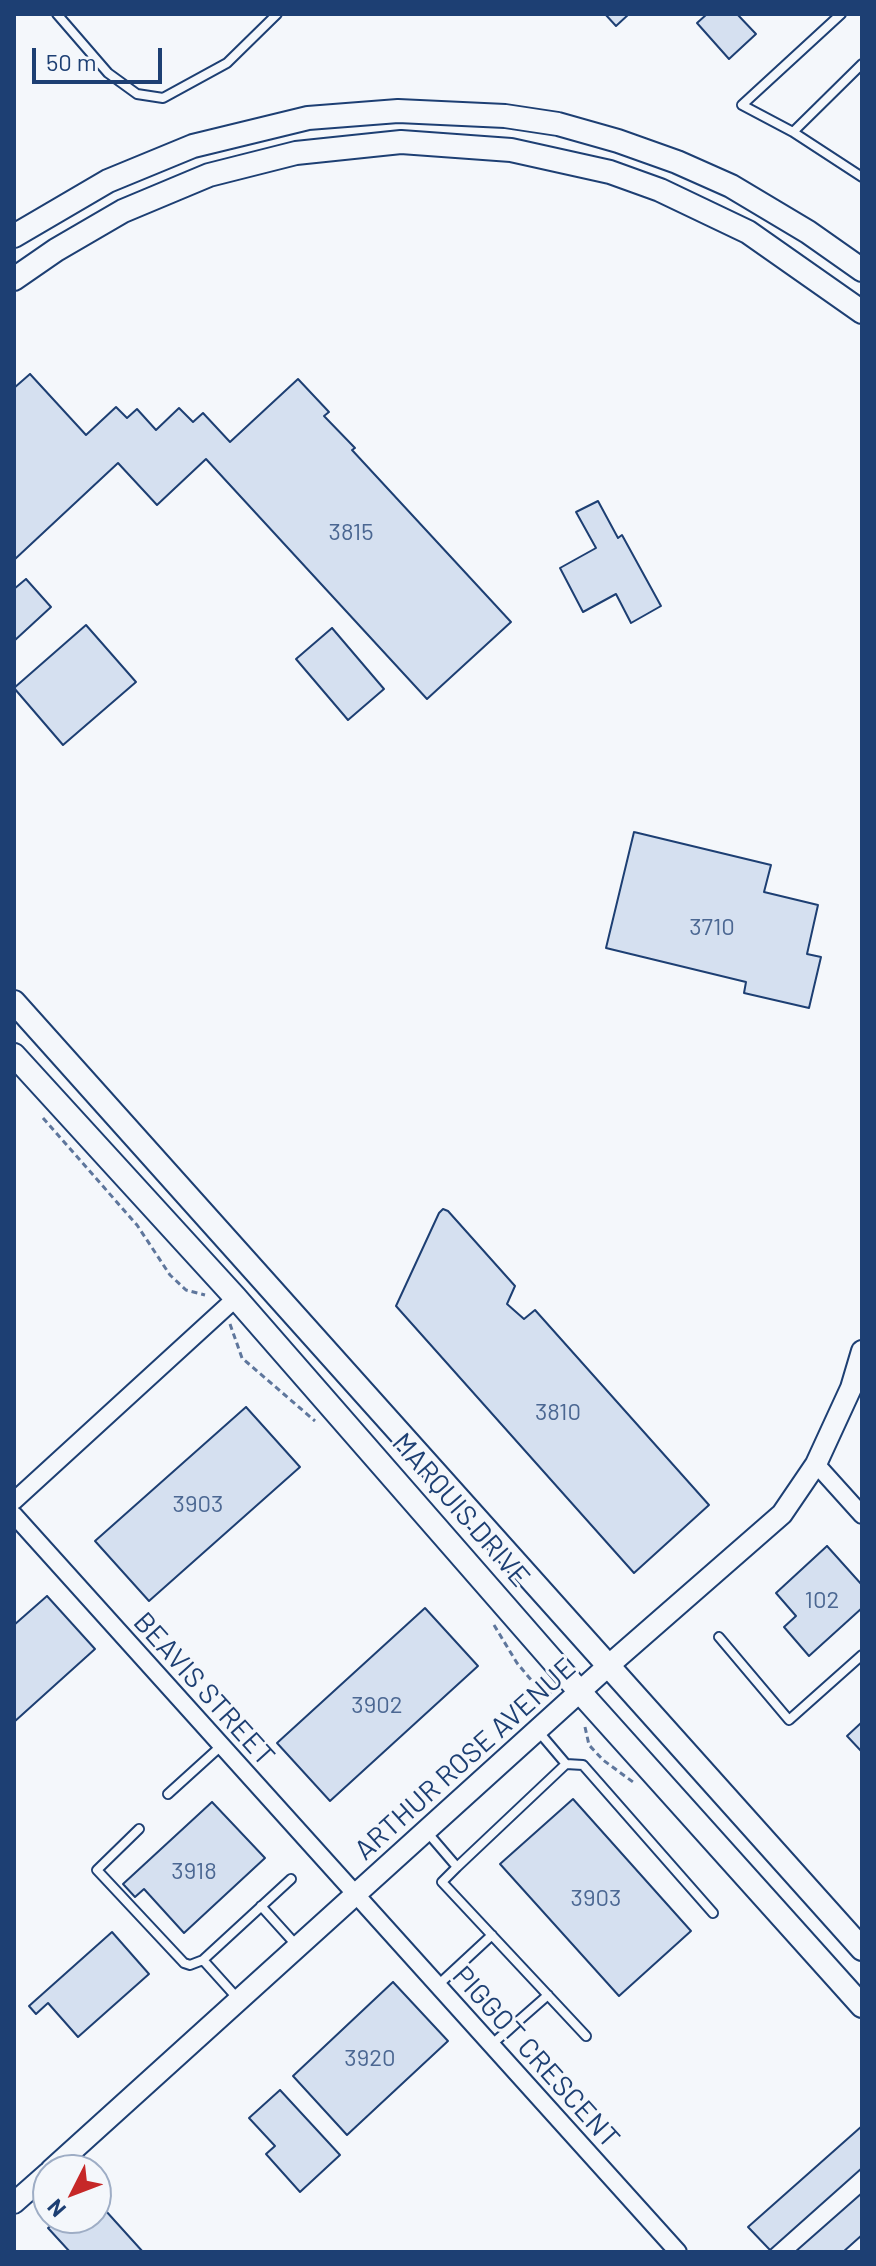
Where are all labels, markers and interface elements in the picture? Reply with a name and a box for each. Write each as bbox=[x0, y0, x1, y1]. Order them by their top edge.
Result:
scale bar bbox=[36, 32, 166, 82]
text: 50 m bbox=[46, 47, 97, 76]
house number: 3815 bbox=[329, 518, 373, 546]
house number: 3710 bbox=[689, 913, 735, 941]
house number: 3810 bbox=[535, 1398, 581, 1426]
street label: MARQUIS DRIVE bbox=[385, 1426, 537, 1594]
house number: 3903 bbox=[173, 1490, 223, 1518]
house number: 102 bbox=[805, 1586, 839, 1614]
street label: BEAVIS STREET bbox=[126, 1605, 282, 1773]
street label: ARTHUR ROSE AVENUE bbox=[348, 1651, 582, 1867]
house number: 3902 bbox=[351, 1691, 403, 1719]
house number: 3918 bbox=[171, 1857, 217, 1885]
house number: 3903 bbox=[571, 1884, 621, 1912]
street label: PIGGOT CRESCENT bbox=[446, 1959, 626, 2155]
house number: 3920 bbox=[344, 2044, 396, 2072]
north arrow bbox=[32, 2154, 112, 2234]
text: N bbox=[41, 2195, 70, 2223]

